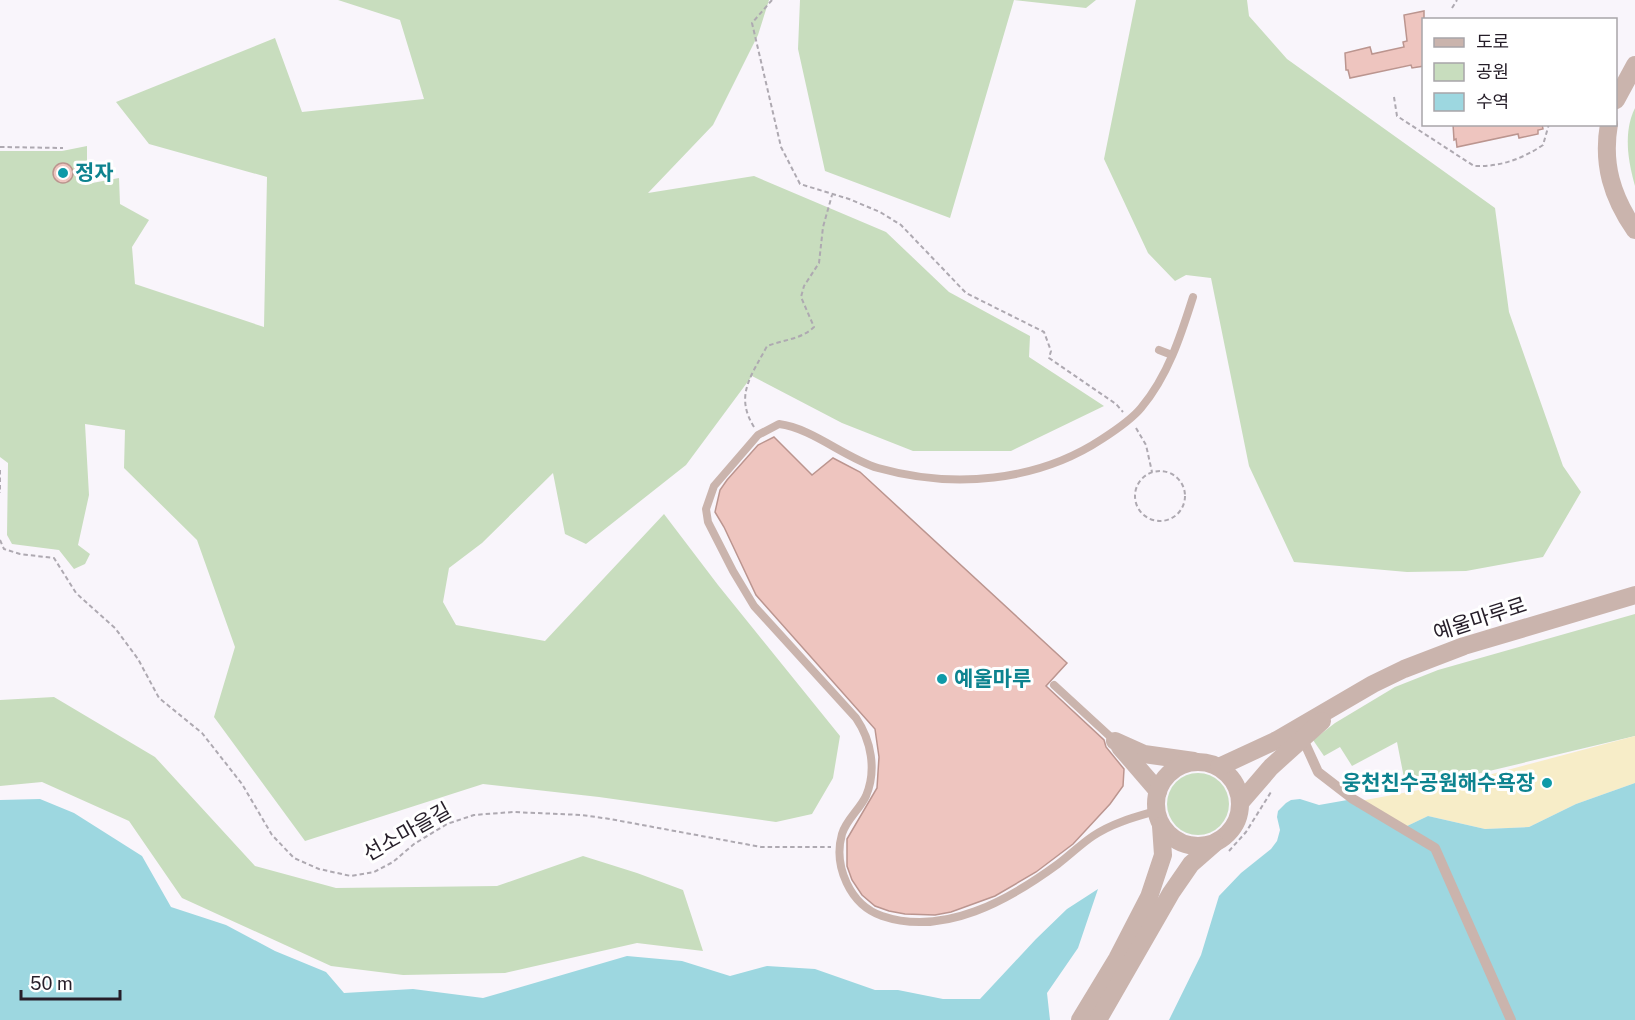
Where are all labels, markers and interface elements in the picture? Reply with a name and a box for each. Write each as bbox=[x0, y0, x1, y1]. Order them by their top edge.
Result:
legend bbox=[1422, 18, 1617, 126]
text: 도로 bbox=[1476, 31, 1509, 52]
text: 공원 bbox=[1476, 61, 1509, 82]
text: 수역 bbox=[1476, 91, 1509, 112]
place label: 정자 bbox=[75, 160, 114, 185]
marker: 정자 bbox=[56, 166, 70, 180]
street label: 예울마루로 bbox=[1430, 592, 1530, 645]
place label: 예울마루 bbox=[954, 666, 1031, 691]
marker: 예울마루 bbox=[935, 672, 949, 686]
place label: 웅천친수공원해수욕장 bbox=[1342, 770, 1535, 795]
marker: 웅천친수공원해수욕장 bbox=[1540, 776, 1554, 790]
street label: 선소마을길 bbox=[358, 797, 455, 866]
scale bar bbox=[21, 963, 120, 1001]
text: 50 m bbox=[30, 973, 73, 994]

